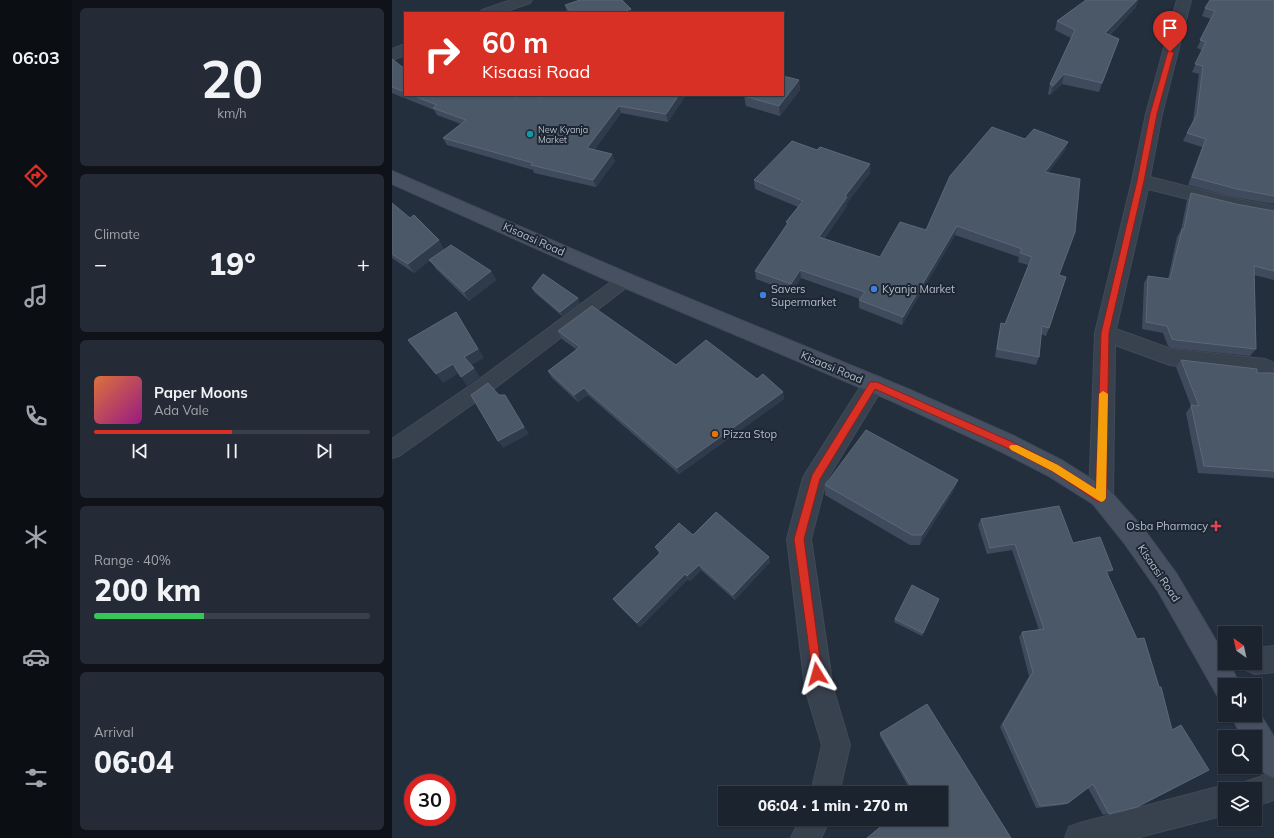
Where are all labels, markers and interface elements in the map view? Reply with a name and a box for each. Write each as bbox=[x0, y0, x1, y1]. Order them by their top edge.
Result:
pin bbox=[1153, 11, 1187, 52]
icon: arrive bbox=[1159, 17, 1181, 39]
text: 60 m bbox=[482, 25, 548, 60]
icon: right bbox=[416, 28, 468, 80]
text: 06:03 bbox=[12, 46, 60, 69]
text: 20 bbox=[201, 46, 263, 111]
text: Kisaasi Road bbox=[482, 60, 590, 83]
text: km/h bbox=[217, 105, 247, 121]
place label: New Kyanja Market bbox=[538, 124, 588, 145]
marker: New Kyanja Market bbox=[525, 129, 535, 139]
icon: directions bbox=[22, 162, 50, 190]
street label: Kisaasi Road bbox=[501, 219, 567, 259]
text: Climate bbox=[94, 226, 140, 242]
text: 19° bbox=[208, 245, 256, 283]
text: − bbox=[94, 250, 107, 278]
text: + bbox=[357, 250, 370, 278]
icon: music bbox=[22, 282, 50, 310]
place label: Savers Supermarket bbox=[771, 282, 837, 309]
place label: Kyanja Market bbox=[882, 282, 955, 296]
marker: Kyanja Market bbox=[869, 284, 879, 294]
marker: Savers Supermarket bbox=[758, 290, 768, 300]
street label: Kisaasi Road bbox=[799, 348, 865, 386]
text: Paper Moons bbox=[154, 383, 248, 402]
icon: phone bbox=[22, 402, 50, 430]
text: Ada Vale bbox=[154, 402, 209, 418]
place label: Pizza Stop bbox=[723, 427, 778, 441]
marker: Pizza Stop bbox=[710, 429, 720, 439]
icon: previous bbox=[129, 440, 151, 462]
icon: pause bbox=[221, 440, 243, 462]
icon: next bbox=[313, 440, 335, 462]
place label: Osba Pharmacy bbox=[1126, 519, 1208, 533]
marker: Osba Pharmacy bbox=[1211, 521, 1221, 531]
icon: climate bbox=[22, 523, 50, 551]
street label: Kisaasi Road bbox=[1135, 542, 1183, 604]
text: Range · 40% bbox=[94, 552, 171, 568]
text: 200 km bbox=[94, 571, 201, 609]
north arrow bbox=[1218, 626, 1262, 670]
map controls bbox=[1218, 626, 1262, 826]
icon: car bbox=[22, 643, 50, 671]
position arrow bbox=[796, 653, 838, 695]
button: sound bbox=[1218, 678, 1262, 722]
text: Arrival bbox=[94, 724, 134, 740]
button: search bbox=[1218, 730, 1262, 774]
text: 06:04 bbox=[94, 743, 174, 781]
icon: filters bbox=[22, 764, 50, 792]
speed limit sign: 30 bbox=[404, 774, 456, 826]
button: layers bbox=[1218, 782, 1262, 826]
text: 06:04 · 1 min · 270 m bbox=[758, 796, 908, 815]

